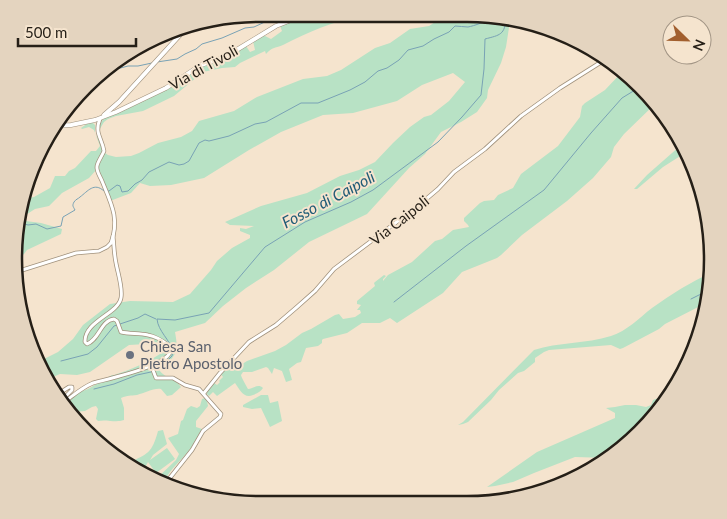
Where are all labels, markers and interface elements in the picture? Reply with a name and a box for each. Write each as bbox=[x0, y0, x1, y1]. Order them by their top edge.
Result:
scale bar bbox=[18, 15, 135, 47]
north arrow bbox=[662, 15, 712, 65]
text: 500 m bbox=[25, 23, 67, 41]
text: N bbox=[689, 37, 709, 54]
street label: Via di Tivoli bbox=[165, 41, 241, 93]
water label: Fosso di Caipoli bbox=[278, 166, 378, 231]
street label: Via Caipoli bbox=[366, 191, 432, 249]
place label: Chiesa San Pietro Apostolo bbox=[140, 337, 242, 372]
marker: Chiesa San Pietro Apostolo bbox=[124, 349, 136, 361]

